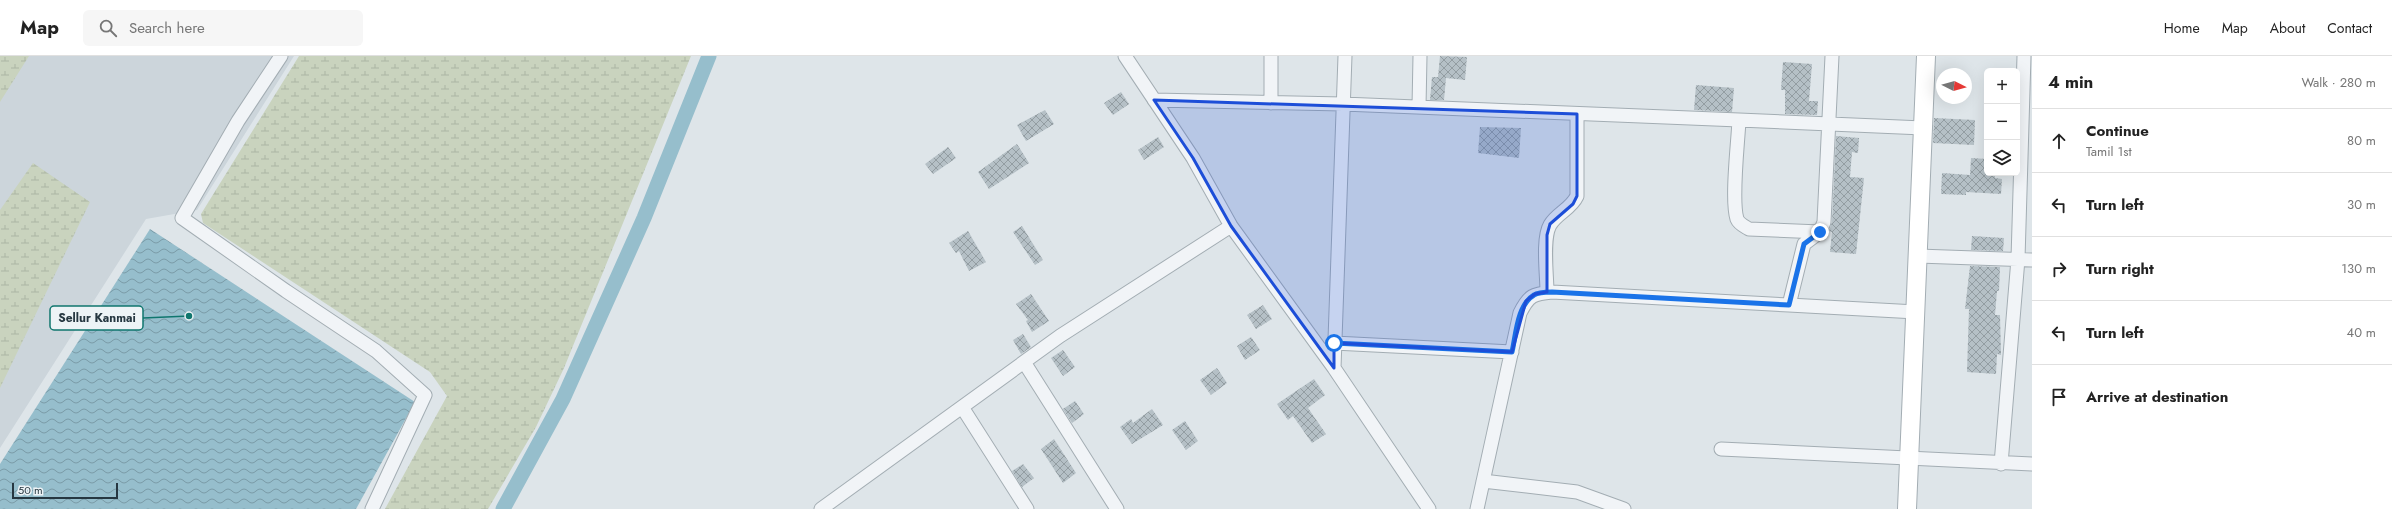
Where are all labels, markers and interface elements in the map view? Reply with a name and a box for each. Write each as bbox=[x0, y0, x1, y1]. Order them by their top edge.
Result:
search box bbox=[83, 10, 363, 46]
text: Map bbox=[20, 14, 59, 41]
icon: search bbox=[97, 17, 119, 39]
text: Search here bbox=[129, 17, 205, 39]
text: Home bbox=[2164, 18, 2200, 38]
text: Map bbox=[2222, 18, 2248, 38]
text: About bbox=[2270, 18, 2305, 38]
text: Contact bbox=[2327, 18, 2372, 38]
north arrow bbox=[1936, 68, 1972, 104]
map controls bbox=[1984, 68, 2020, 176]
button: + bbox=[1984, 68, 2020, 104]
text: 4 min bbox=[2048, 70, 2093, 94]
text: Walk · 280 m bbox=[2301, 73, 2376, 92]
button: − bbox=[1984, 104, 2020, 140]
text: Continue bbox=[2086, 120, 2149, 142]
icon: ahead bbox=[2048, 130, 2070, 152]
text: 80 m bbox=[2347, 131, 2376, 150]
button: layers bbox=[1984, 140, 2020, 176]
text: Tamil 1st bbox=[2086, 142, 2132, 161]
icon: left bbox=[2048, 194, 2070, 216]
text: Turn left bbox=[2086, 194, 2144, 216]
text: 30 m bbox=[2347, 195, 2376, 214]
route end bbox=[1811, 223, 1829, 241]
icon: right bbox=[2048, 258, 2070, 280]
text: Turn right bbox=[2086, 258, 2154, 280]
text: 130 m bbox=[2341, 259, 2376, 278]
callout: Sellur Kanmai bbox=[50, 306, 143, 330]
text: Sellur Kanmai bbox=[58, 309, 136, 327]
icon: left bbox=[2048, 322, 2070, 344]
text: Turn left bbox=[2086, 322, 2144, 344]
text: 40 m bbox=[2347, 323, 2376, 342]
route start bbox=[1325, 334, 1343, 352]
icon: arrive bbox=[2048, 386, 2070, 408]
text: Arrive at destination bbox=[2086, 386, 2228, 408]
scale bar bbox=[12, 481, 118, 500]
text: 50 m bbox=[18, 482, 43, 498]

